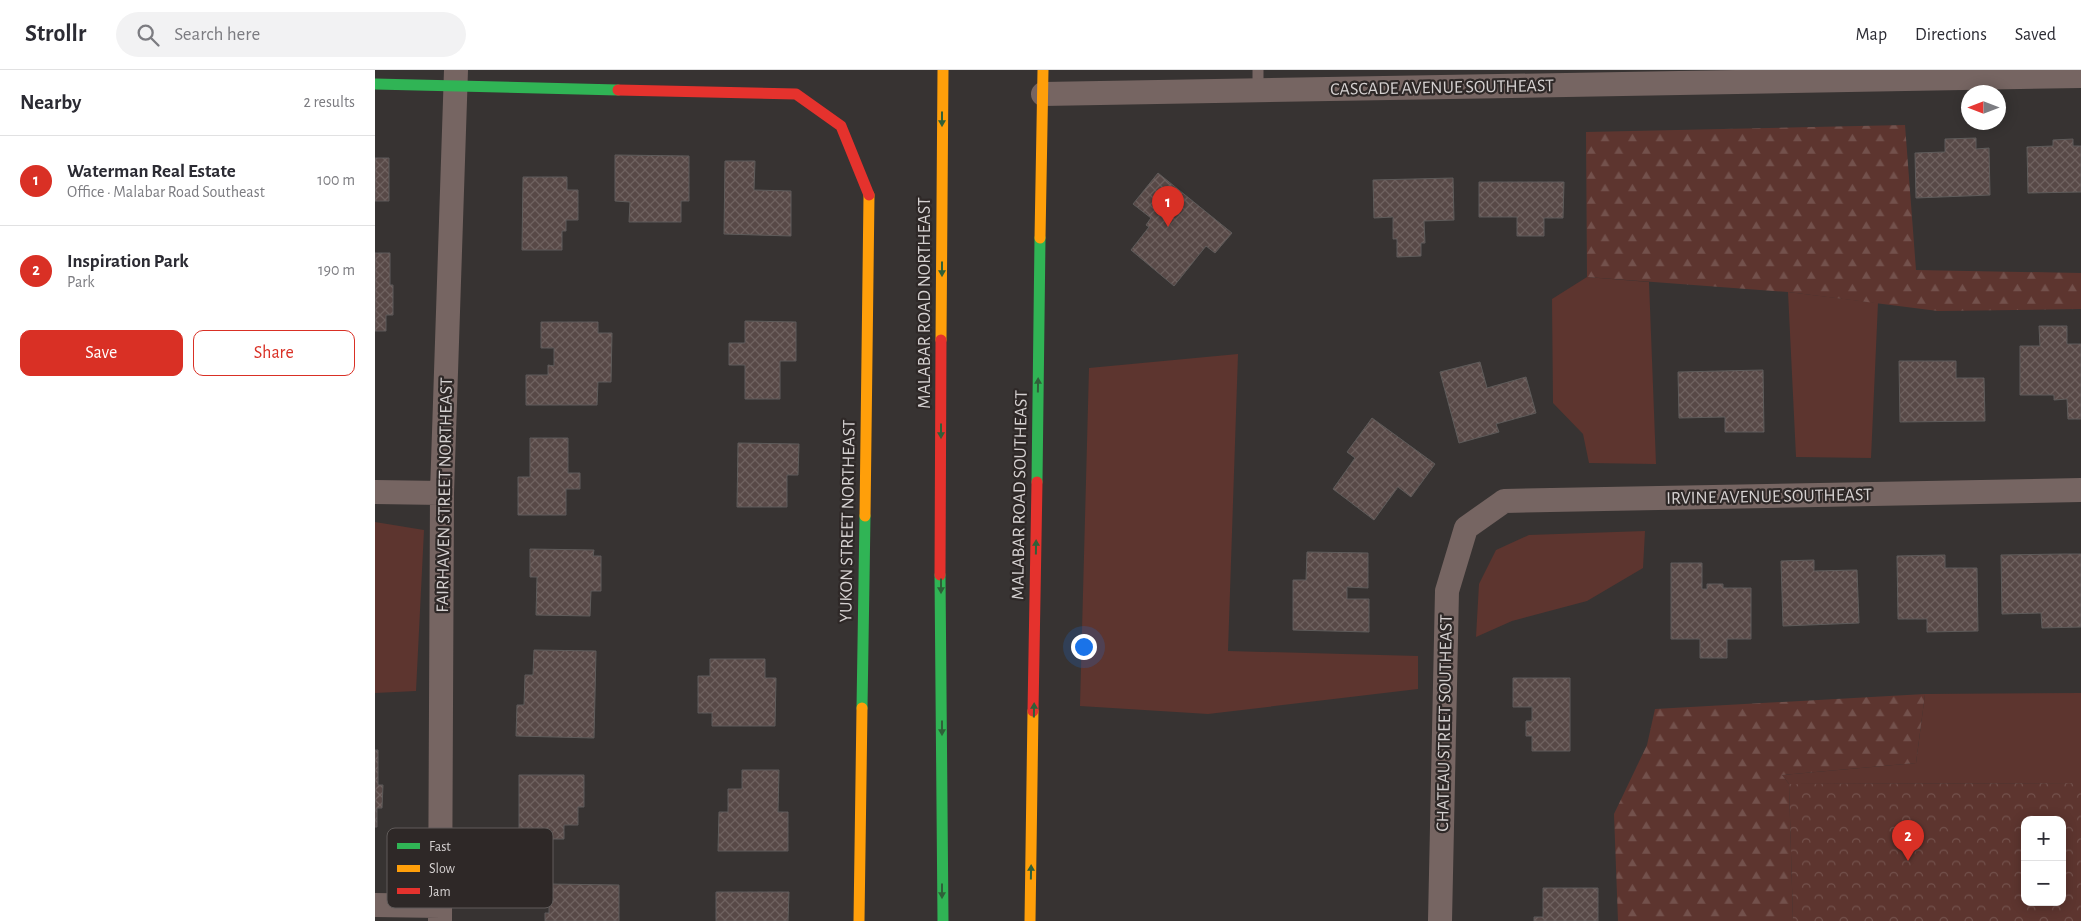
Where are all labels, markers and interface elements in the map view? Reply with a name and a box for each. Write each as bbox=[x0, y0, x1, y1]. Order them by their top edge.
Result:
search box bbox=[116, 12, 466, 57]
icon: search bbox=[134, 21, 162, 49]
text: Strollr bbox=[25, 22, 86, 46]
text: Search here bbox=[174, 25, 260, 44]
text: Map bbox=[1856, 26, 1887, 44]
text: Directions bbox=[1915, 26, 1987, 44]
text: Saved bbox=[2015, 26, 2056, 44]
street label: CASCADE AVENUE SOUTHEAST bbox=[1330, 77, 1554, 99]
north arrow bbox=[1961, 85, 2006, 130]
text: Nearby bbox=[20, 92, 81, 113]
text: 2 results bbox=[303, 94, 355, 110]
one-way arrow bbox=[938, 111, 946, 127]
text: Waterman Real Estate bbox=[67, 162, 236, 181]
text: 1 bbox=[33, 172, 39, 188]
text: 100 m bbox=[317, 172, 355, 188]
text: Office · Malabar Road Southeast bbox=[67, 184, 265, 200]
pin: 1 bbox=[1152, 186, 1184, 227]
street label: MALABAR ROAD NORTHEAST bbox=[916, 197, 934, 409]
text: Inspiration Park bbox=[67, 252, 189, 271]
one-way arrow bbox=[937, 261, 945, 277]
text: 2 bbox=[32, 262, 40, 278]
text: 190 m bbox=[318, 262, 355, 278]
text: Park bbox=[67, 274, 95, 290]
button: Save bbox=[20, 330, 183, 376]
button: Share bbox=[193, 330, 355, 376]
street label: FAIRHAVEN STREET NORTHEAST bbox=[434, 377, 456, 613]
one-way arrow bbox=[1034, 377, 1042, 393]
street label: MALABAR ROAD SOUTHEAST bbox=[1009, 390, 1031, 600]
street label: YUKON STREET NORTHEAST bbox=[837, 419, 859, 623]
one-way arrow bbox=[937, 423, 945, 439]
street label: IRVINE AVENUE SOUTHEAST bbox=[1666, 486, 1872, 508]
one-way arrow bbox=[1032, 539, 1040, 555]
one-way arrow bbox=[937, 578, 945, 594]
street label: CHATEAU STREET SOUTHEAST bbox=[1434, 614, 1456, 832]
your location bbox=[1071, 634, 1097, 660]
one-way arrow bbox=[1030, 702, 1038, 718]
one-way arrow bbox=[938, 720, 946, 736]
map controls bbox=[2021, 816, 2066, 906]
button: + bbox=[2021, 816, 2066, 861]
pin: 2 bbox=[1892, 820, 1924, 861]
legend bbox=[387, 828, 553, 908]
text: Fast bbox=[429, 840, 451, 854]
button: − bbox=[2021, 861, 2066, 906]
text: Slow bbox=[429, 862, 456, 876]
one-way arrow bbox=[1027, 864, 1035, 880]
one-way arrow bbox=[939, 883, 947, 899]
text: Jam bbox=[429, 885, 451, 899]

